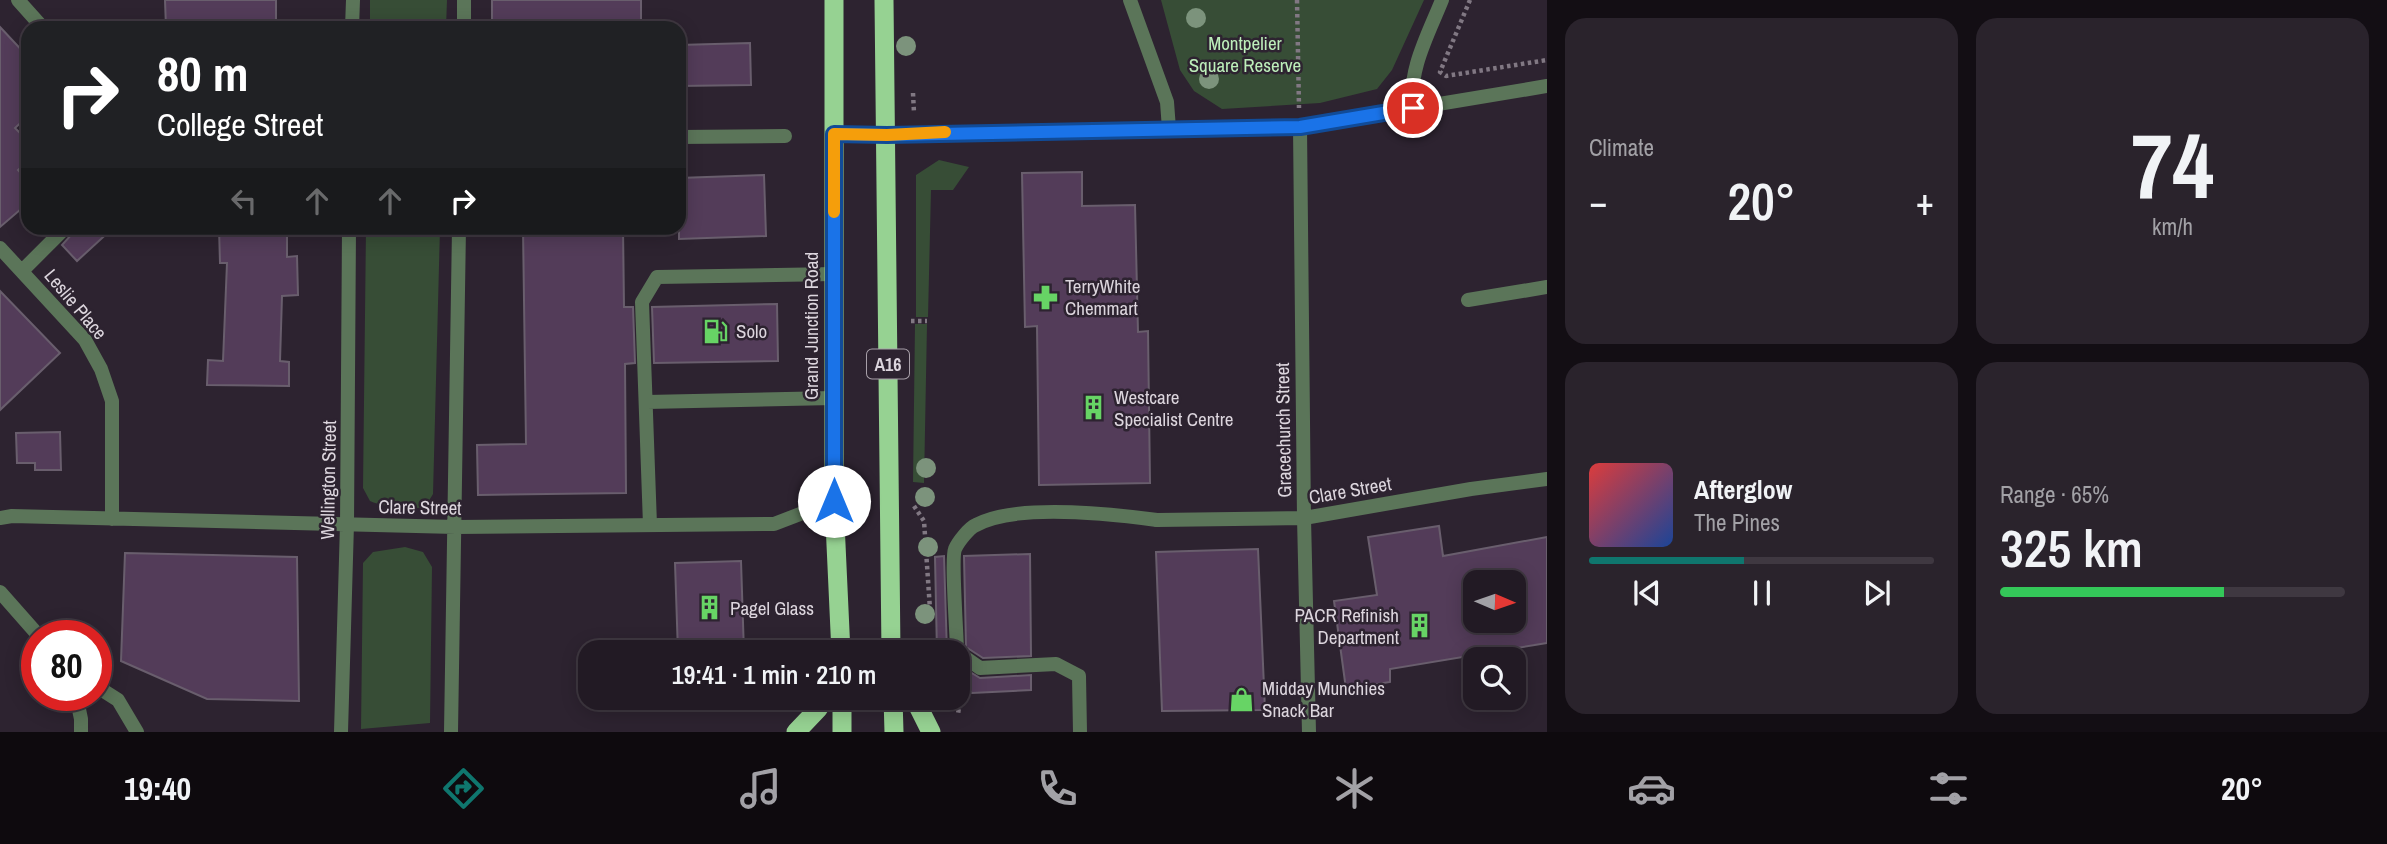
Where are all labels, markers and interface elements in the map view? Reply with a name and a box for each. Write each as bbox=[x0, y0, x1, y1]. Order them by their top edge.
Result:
park label: Montpelier Square Reserve bbox=[1189, 30, 1301, 78]
text: 80 m bbox=[157, 40, 249, 106]
icon: right bbox=[42, 49, 133, 140]
pin bbox=[1383, 78, 1443, 138]
icon: arrive bbox=[1394, 89, 1432, 127]
text: College Street bbox=[157, 103, 323, 146]
text: 74 bbox=[2131, 104, 2214, 226]
text: Climate bbox=[1589, 132, 1654, 163]
text: 20° bbox=[1727, 166, 1796, 236]
text: − bbox=[1589, 176, 1607, 227]
text: + bbox=[1916, 176, 1934, 227]
icon: left bbox=[225, 182, 263, 220]
icon: ahead bbox=[298, 182, 336, 220]
icon: ahead bbox=[371, 182, 409, 220]
icon: right bbox=[444, 182, 482, 220]
text: km/h bbox=[2152, 211, 2193, 242]
street label: Grand Junction Road bbox=[798, 252, 824, 400]
street label: Leslie Place bbox=[39, 263, 113, 345]
place label: TerryWhite Chemmart bbox=[1065, 273, 1140, 321]
pharmacy icon: TerryWhite Chemmart bbox=[1031, 283, 1059, 311]
fuel station icon: Solo bbox=[702, 317, 730, 345]
place label: Solo bbox=[736, 318, 767, 344]
road number: A16 bbox=[867, 350, 909, 378]
street label: Gracechurch Street bbox=[1269, 362, 1297, 498]
place label: Westcare Specialist Centre bbox=[1114, 384, 1234, 432]
building icon: Westcare Specialist Centre bbox=[1080, 394, 1108, 422]
street label: Wellington Street bbox=[314, 419, 342, 540]
position arrow bbox=[797, 464, 871, 538]
street label: Clare Street bbox=[1307, 470, 1394, 510]
text: Afterglow bbox=[1694, 472, 1792, 507]
text: Range · 65% bbox=[2000, 479, 2109, 510]
street label: Clare Street bbox=[378, 493, 462, 521]
text: The Pines bbox=[1694, 507, 1780, 538]
text: 325 km bbox=[2000, 513, 2143, 583]
north arrow bbox=[1463, 570, 1526, 634]
map controls bbox=[1463, 570, 1526, 710]
icon: previous bbox=[1628, 574, 1666, 612]
icon: pause bbox=[1743, 574, 1781, 612]
icon: next bbox=[1858, 574, 1896, 612]
building icon: Pagel Glass bbox=[696, 594, 724, 622]
place label: Pagel Glass bbox=[730, 595, 814, 621]
place label: PACR Refinish Department bbox=[1294, 602, 1400, 650]
building icon: PACR Refinish Department bbox=[1405, 612, 1433, 640]
speed limit sign: 80 bbox=[21, 620, 112, 711]
button: search bbox=[1463, 647, 1526, 710]
text: 19:41 · 1 min · 210 m bbox=[672, 657, 876, 692]
place label: Midday Munchies Snack Bar bbox=[1262, 675, 1385, 723]
shop icon: Midday Munchies Snack Bar bbox=[1228, 685, 1256, 713]
icon: directions bbox=[439, 764, 488, 813]
icon: music bbox=[736, 764, 785, 813]
icon: phone bbox=[1033, 764, 1082, 813]
icon: climate bbox=[1330, 764, 1379, 813]
icon: car bbox=[1627, 764, 1676, 813]
icon: filters bbox=[1924, 764, 1973, 813]
text: 19:40 bbox=[124, 767, 191, 810]
text: 20° bbox=[2221, 767, 2263, 810]

